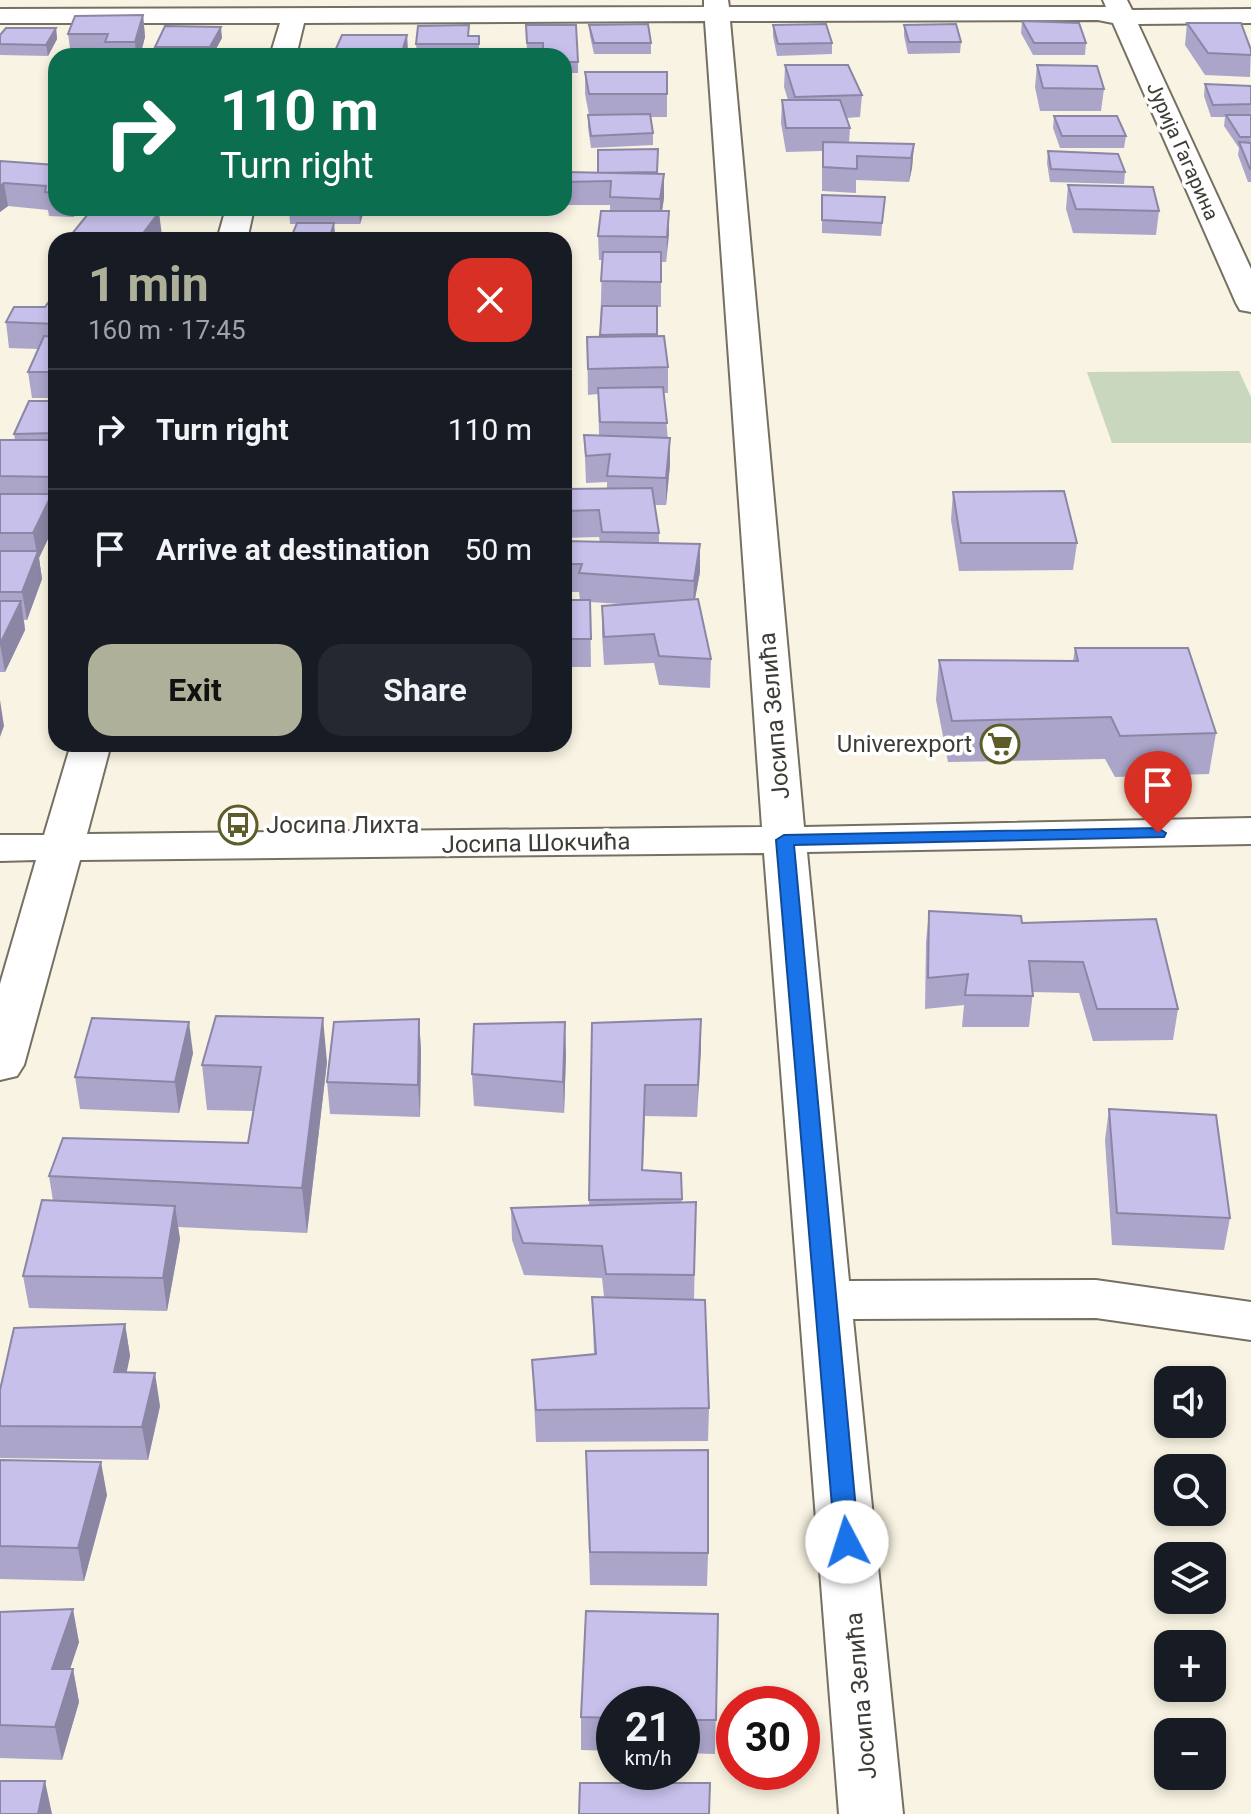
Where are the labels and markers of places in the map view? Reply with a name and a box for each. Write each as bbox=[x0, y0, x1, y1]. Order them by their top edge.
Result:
supermarket icon: Univerexport bbox=[979, 723, 1021, 765]
place label: Univerexport bbox=[837, 730, 972, 758]
pin bbox=[1124, 751, 1192, 833]
bus stop icon: Јосипа Лихта bbox=[217, 804, 259, 846]
place label: Јосипа Лихта bbox=[266, 811, 419, 839]

